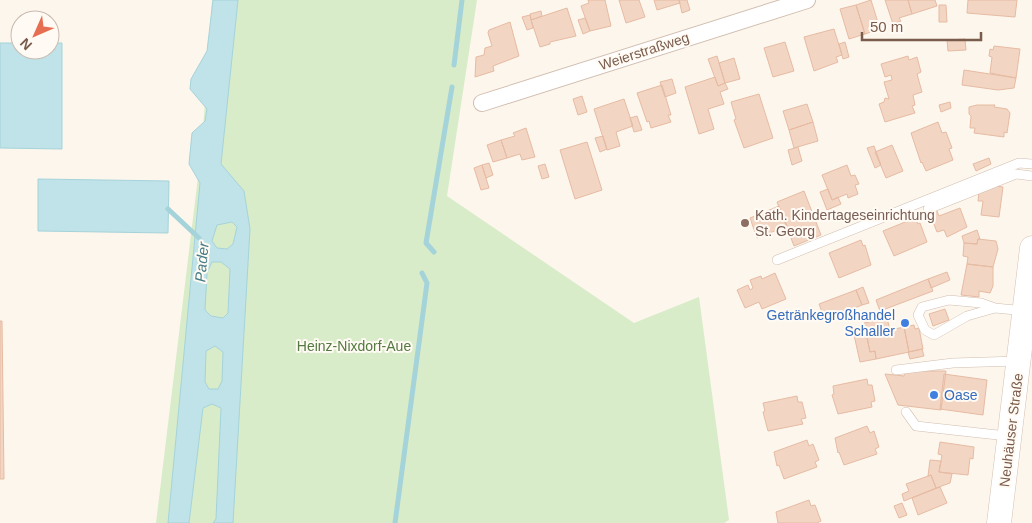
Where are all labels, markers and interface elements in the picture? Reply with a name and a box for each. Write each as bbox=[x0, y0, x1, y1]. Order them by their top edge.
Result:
north arrow bbox=[10, 10, 60, 60]
scale bar bbox=[862, 10, 981, 42]
text: 50 m bbox=[870, 18, 903, 35]
street label: Weierstraßweg bbox=[597, 29, 691, 73]
text: N bbox=[17, 35, 35, 53]
place label: Kath. Kindertageseinrichtung St. Georg bbox=[755, 207, 935, 239]
marker: Kath. Kindertageseinrichtung St. Georg bbox=[739, 217, 751, 229]
water label: Pader bbox=[191, 240, 212, 283]
place label: Getränkegroßhandel Schaller bbox=[767, 307, 895, 339]
marker: Getränkegroßhandel Schaller bbox=[899, 317, 911, 329]
park label: Heinz-Nixdorf-Aue bbox=[297, 338, 411, 354]
street label: Neuhäuser Straße bbox=[996, 372, 1026, 488]
place label: Oase bbox=[944, 387, 978, 403]
marker: Oase bbox=[928, 389, 940, 401]

